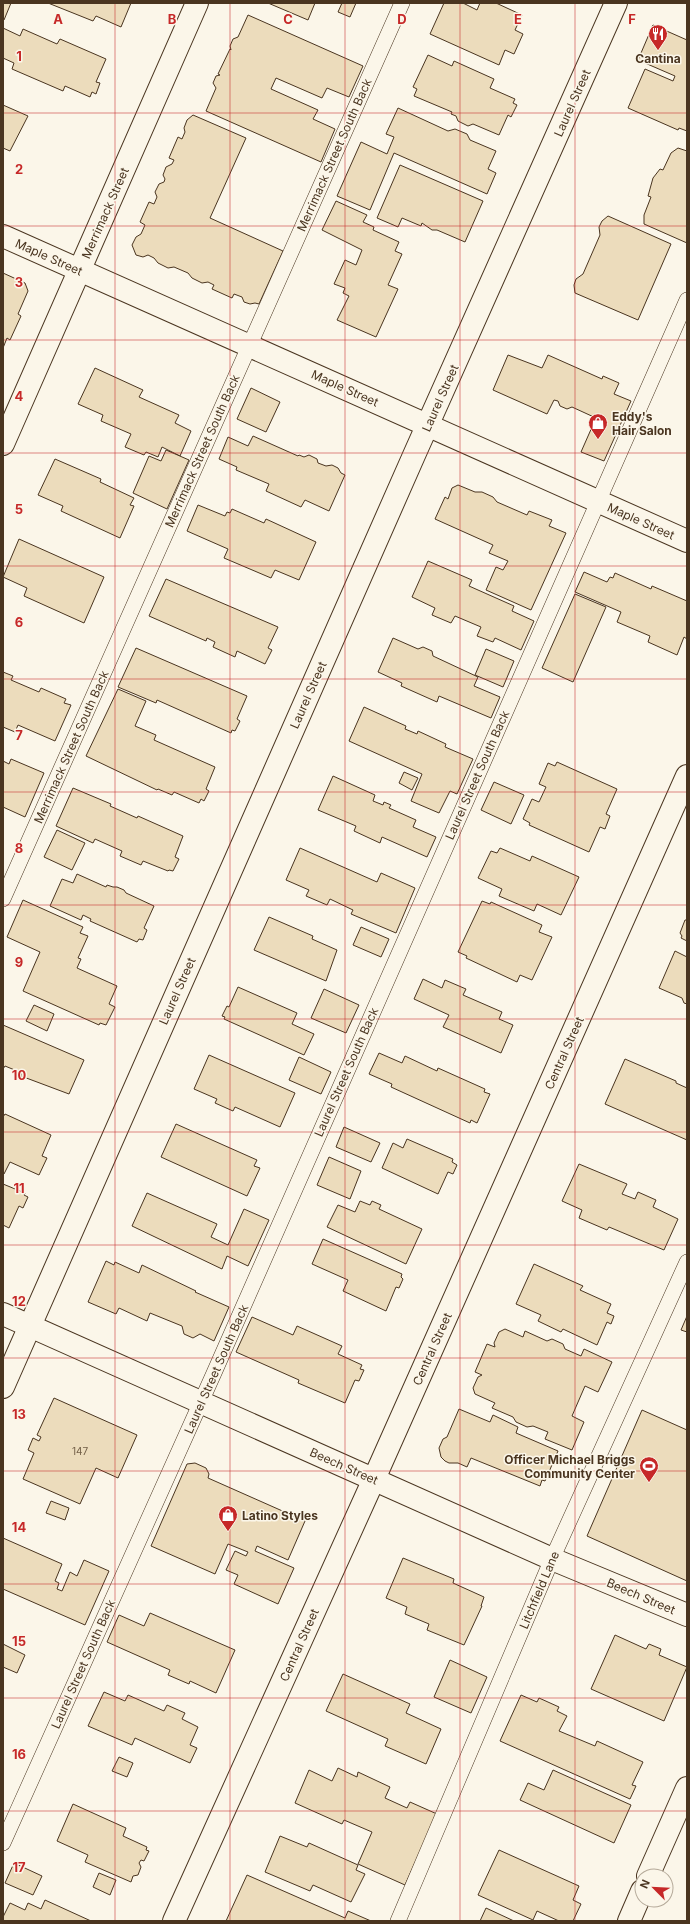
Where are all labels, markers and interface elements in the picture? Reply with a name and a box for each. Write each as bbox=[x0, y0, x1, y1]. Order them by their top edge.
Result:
text: A bbox=[53, 11, 63, 27]
text: B bbox=[168, 11, 177, 27]
text: C bbox=[283, 11, 293, 27]
text: D bbox=[397, 11, 407, 27]
text: E bbox=[514, 11, 522, 27]
text: F bbox=[628, 11, 636, 27]
restaurant icon: Cantina bbox=[647, 23, 669, 51]
text: 1 bbox=[16, 48, 22, 64]
place label: Cantina bbox=[635, 51, 681, 66]
street label: Laurel Street bbox=[550, 67, 594, 139]
street label: Merrimack Street South Back bbox=[293, 76, 375, 234]
text: 2 bbox=[15, 161, 23, 177]
street label: Merrimack Street bbox=[78, 165, 132, 261]
street label: Maple Street bbox=[13, 235, 85, 279]
text: 3 bbox=[15, 274, 23, 290]
street label: Laurel Street bbox=[418, 362, 462, 434]
street label: Maple Street bbox=[309, 366, 381, 410]
street label: Merrimack Street South Back bbox=[161, 372, 243, 530]
text: 4 bbox=[15, 388, 24, 404]
place label: Eddy's Hair Salon bbox=[612, 409, 672, 438]
shop icon: Eddy's Hair Salon bbox=[587, 412, 609, 440]
street label: Maple Street bbox=[605, 499, 677, 543]
text: 5 bbox=[15, 501, 23, 517]
text: 6 bbox=[15, 614, 23, 630]
street label: Laurel Street bbox=[286, 659, 330, 731]
street label: Merrimack Street South Back bbox=[30, 668, 112, 826]
street label: Laurel Street South Back bbox=[442, 708, 512, 842]
text: 7 bbox=[15, 727, 23, 743]
text: 8 bbox=[15, 840, 23, 856]
text: 9 bbox=[15, 954, 23, 970]
street label: Laurel Street bbox=[155, 955, 199, 1027]
street label: Laurel Street South Back bbox=[311, 1005, 381, 1139]
street label: Central Street bbox=[541, 1014, 587, 1092]
text: 10 bbox=[12, 1067, 26, 1083]
text: 11 bbox=[13, 1180, 25, 1196]
text: 12 bbox=[12, 1293, 26, 1309]
street label: Laurel Street South Back bbox=[181, 1302, 251, 1436]
street label: Central Street bbox=[409, 1310, 455, 1388]
text: 13 bbox=[12, 1406, 26, 1422]
street label: Beech Street bbox=[308, 1444, 380, 1488]
house number: 147 bbox=[72, 1445, 88, 1457]
place label: Officer Michael Briggs Community Center bbox=[504, 1452, 635, 1481]
sports icon: Officer Michael Briggs Community Center bbox=[638, 1455, 660, 1483]
shop icon: Latino Styles bbox=[217, 1504, 239, 1532]
place label: Latino Styles bbox=[242, 1508, 318, 1523]
text: 14 bbox=[12, 1519, 26, 1535]
street label: Litchfield Lane bbox=[516, 1549, 562, 1631]
street label: Beech Street bbox=[604, 1575, 678, 1617]
street label: Laurel Street South Back bbox=[48, 1597, 118, 1731]
street label: Central Street bbox=[276, 1606, 322, 1684]
text: 15 bbox=[12, 1633, 26, 1649]
text: 16 bbox=[12, 1746, 26, 1762]
text: 17 bbox=[12, 1859, 26, 1875]
north arrow bbox=[634, 1868, 674, 1908]
text: N bbox=[637, 1877, 653, 1891]

